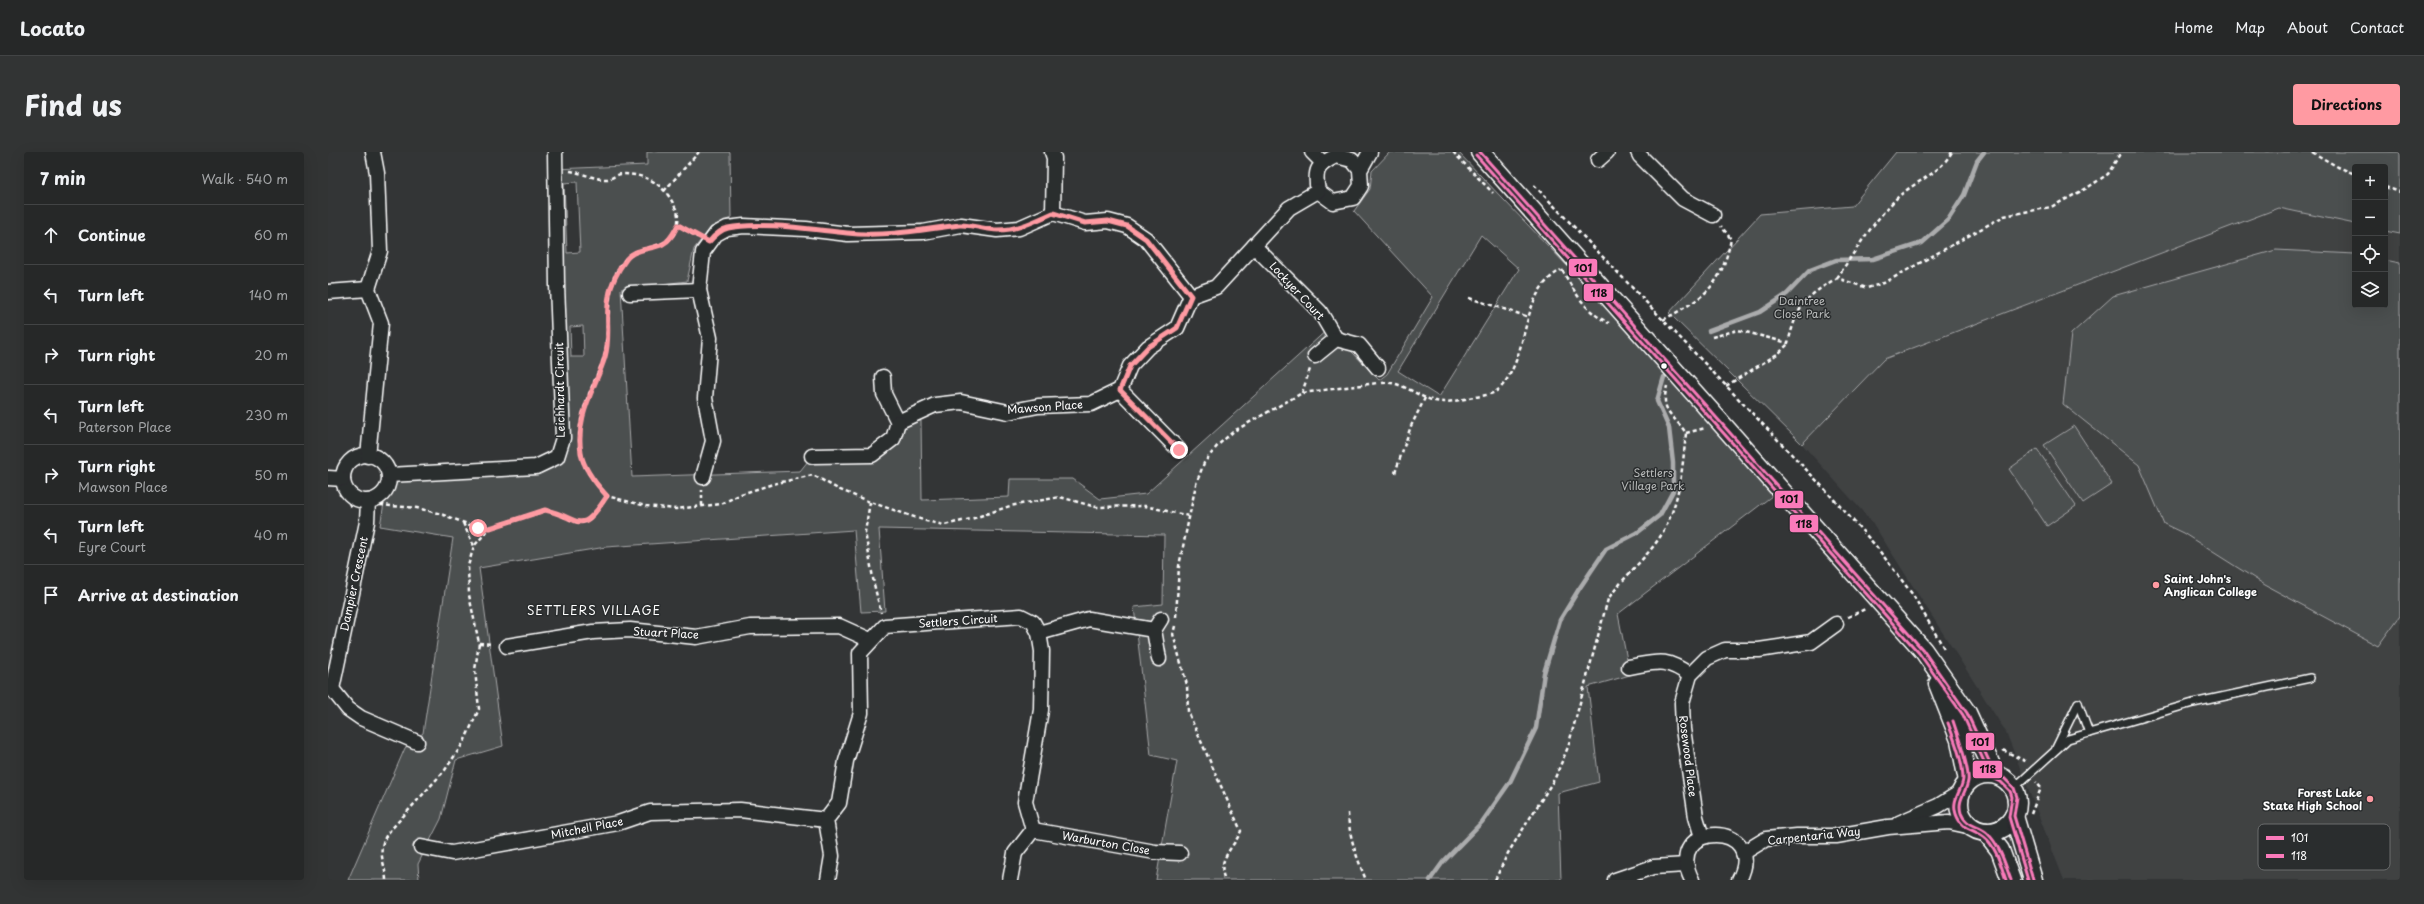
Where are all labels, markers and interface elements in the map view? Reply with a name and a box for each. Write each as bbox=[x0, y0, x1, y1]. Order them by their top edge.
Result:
text: Locato bbox=[20, 14, 85, 42]
text: Home bbox=[2174, 17, 2213, 38]
text: Map bbox=[2235, 17, 2265, 38]
text: About bbox=[2287, 17, 2328, 38]
text: Contact bbox=[2350, 17, 2404, 38]
text: Find us bbox=[24, 83, 122, 126]
button: Directions bbox=[2293, 84, 2400, 125]
map controls bbox=[2352, 164, 2388, 308]
button: + bbox=[2352, 164, 2388, 200]
text: 7 min bbox=[40, 165, 86, 191]
text: Walk · 540 m bbox=[201, 169, 288, 188]
button: − bbox=[2352, 200, 2388, 236]
text: Continue bbox=[78, 223, 146, 246]
icon: ahead bbox=[40, 224, 62, 246]
text: 60 m bbox=[254, 225, 288, 244]
button: locate bbox=[2352, 236, 2388, 272]
street label: Lockyer Court bbox=[1266, 258, 1329, 324]
line badge: 101 bbox=[1568, 258, 1598, 277]
text: 101 bbox=[1574, 259, 1592, 276]
button: layers bbox=[2352, 272, 2388, 308]
text: Turn left bbox=[78, 283, 144, 306]
line badge: 118 bbox=[1583, 283, 1614, 302]
icon: left bbox=[40, 284, 62, 306]
text: 118 bbox=[1591, 284, 1608, 301]
text: 140 m bbox=[249, 285, 288, 304]
park label: Daintree Close Park bbox=[1774, 292, 1831, 322]
street label: Leichhardt Circuit bbox=[550, 342, 569, 438]
text: Turn right bbox=[78, 343, 155, 366]
icon: right bbox=[40, 344, 62, 366]
text: 20 m bbox=[254, 345, 288, 364]
unlabelled marker bbox=[1659, 361, 1669, 371]
text: Turn left bbox=[78, 394, 144, 417]
street label: Mawson Place bbox=[1007, 395, 1084, 418]
icon: left bbox=[40, 404, 62, 426]
text: 230 m bbox=[246, 405, 288, 424]
text: Paterson Place bbox=[78, 417, 171, 436]
route end bbox=[1170, 441, 1188, 459]
text: Turn right bbox=[78, 454, 155, 477]
icon: right bbox=[40, 464, 62, 486]
park label: Settlers Village Park bbox=[1621, 464, 1685, 494]
text: 50 m bbox=[254, 465, 288, 484]
text: Mawson Place bbox=[78, 477, 168, 496]
line badge: 101 bbox=[1774, 490, 1804, 509]
text: 101 bbox=[1780, 490, 1798, 507]
text: Turn left bbox=[78, 514, 144, 537]
line badge: 118 bbox=[1789, 514, 1819, 533]
text: 118 bbox=[1796, 515, 1813, 532]
route start bbox=[469, 519, 487, 537]
icon: left bbox=[40, 524, 62, 546]
text: 40 m bbox=[254, 525, 288, 544]
street label: Dampier Crescent bbox=[335, 534, 372, 633]
text: Eyre Court bbox=[78, 537, 146, 556]
place label: Saint John's Anglican College bbox=[2164, 570, 2257, 600]
marker: Saint John's Anglican College bbox=[2151, 580, 2161, 590]
text: Arrive at destination bbox=[78, 583, 239, 606]
icon: arrive bbox=[40, 584, 62, 606]
district label: SETTLERS VILLAGE bbox=[527, 601, 661, 619]
street label: Settlers Circuit bbox=[918, 609, 998, 632]
street label: Stuart Place bbox=[633, 622, 699, 643]
street label: Rosewood Place bbox=[1675, 714, 1702, 798]
line badge: 101 bbox=[1965, 732, 1995, 751]
text: 101 bbox=[1971, 733, 1989, 750]
line badge: 118 bbox=[1972, 760, 2003, 779]
text: 118 bbox=[1980, 760, 1997, 777]
place label: Forest Lake State High School bbox=[2263, 784, 2362, 814]
marker: Forest Lake State High School bbox=[2365, 794, 2375, 804]
street label: Mitchell Place bbox=[549, 812, 625, 843]
street label: Carpentaria Way bbox=[1767, 822, 1861, 849]
legend bbox=[2258, 824, 2390, 870]
street label: Warburton Close bbox=[1061, 826, 1151, 859]
text: 101 bbox=[2291, 829, 2308, 846]
text: 118 bbox=[2291, 847, 2307, 864]

